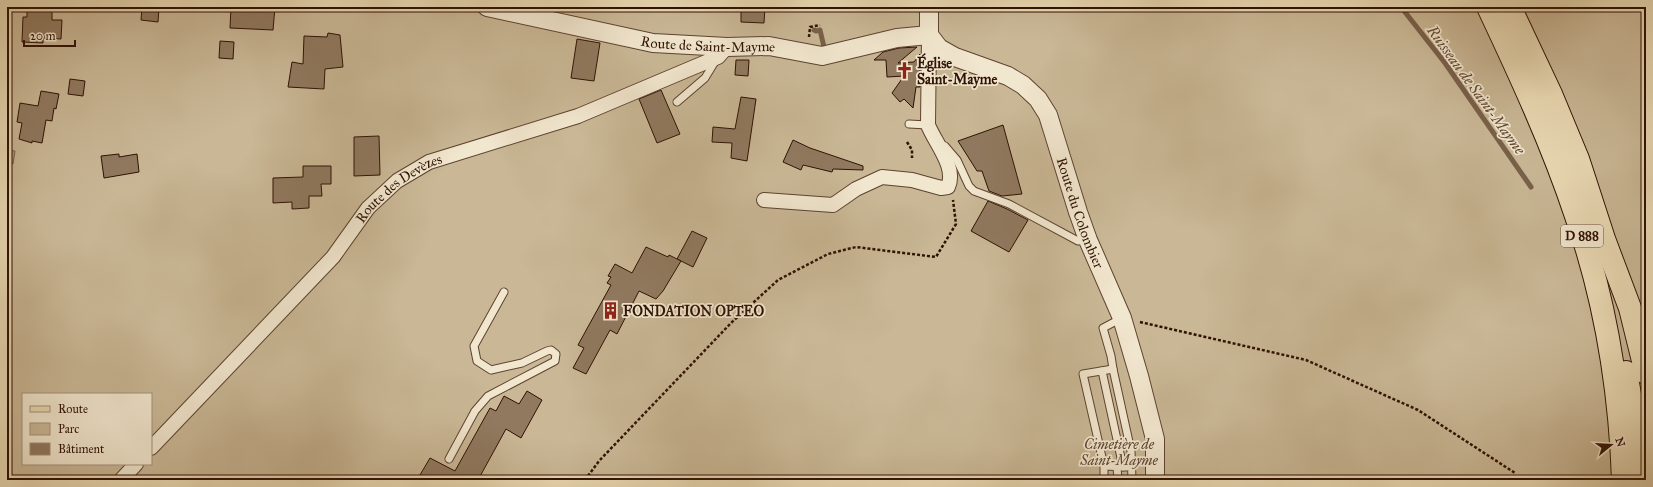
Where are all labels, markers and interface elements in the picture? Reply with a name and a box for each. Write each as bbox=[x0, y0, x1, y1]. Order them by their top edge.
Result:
water label: Ruisseau de Saint-Mayme bbox=[1423, 21, 1529, 158]
scale bar bbox=[24, 22, 75, 48]
text: 20 m bbox=[30, 29, 56, 43]
street label: Route de Saint-Mayme bbox=[639, 32, 777, 56]
place label: Église Saint-Mayme bbox=[917, 53, 997, 89]
church icon: Église Saint-Mayme bbox=[894, 61, 914, 81]
street label: Route des Devèzes bbox=[352, 150, 444, 226]
street label: Route du Colombier bbox=[1053, 155, 1108, 272]
road number: D 888 bbox=[1561, 225, 1603, 247]
building icon: FONDATION OPTEO bbox=[600, 301, 620, 321]
place label: FONDATION OPTEO bbox=[623, 303, 764, 320]
legend bbox=[22, 393, 152, 465]
text: Route bbox=[58, 402, 88, 416]
text: Parc bbox=[58, 422, 79, 436]
north arrow bbox=[1591, 425, 1631, 465]
park label: Cimetière de Saint-Mayme bbox=[1079, 436, 1159, 469]
text: N bbox=[1612, 436, 1628, 449]
text: Bâtiment bbox=[58, 442, 105, 456]

